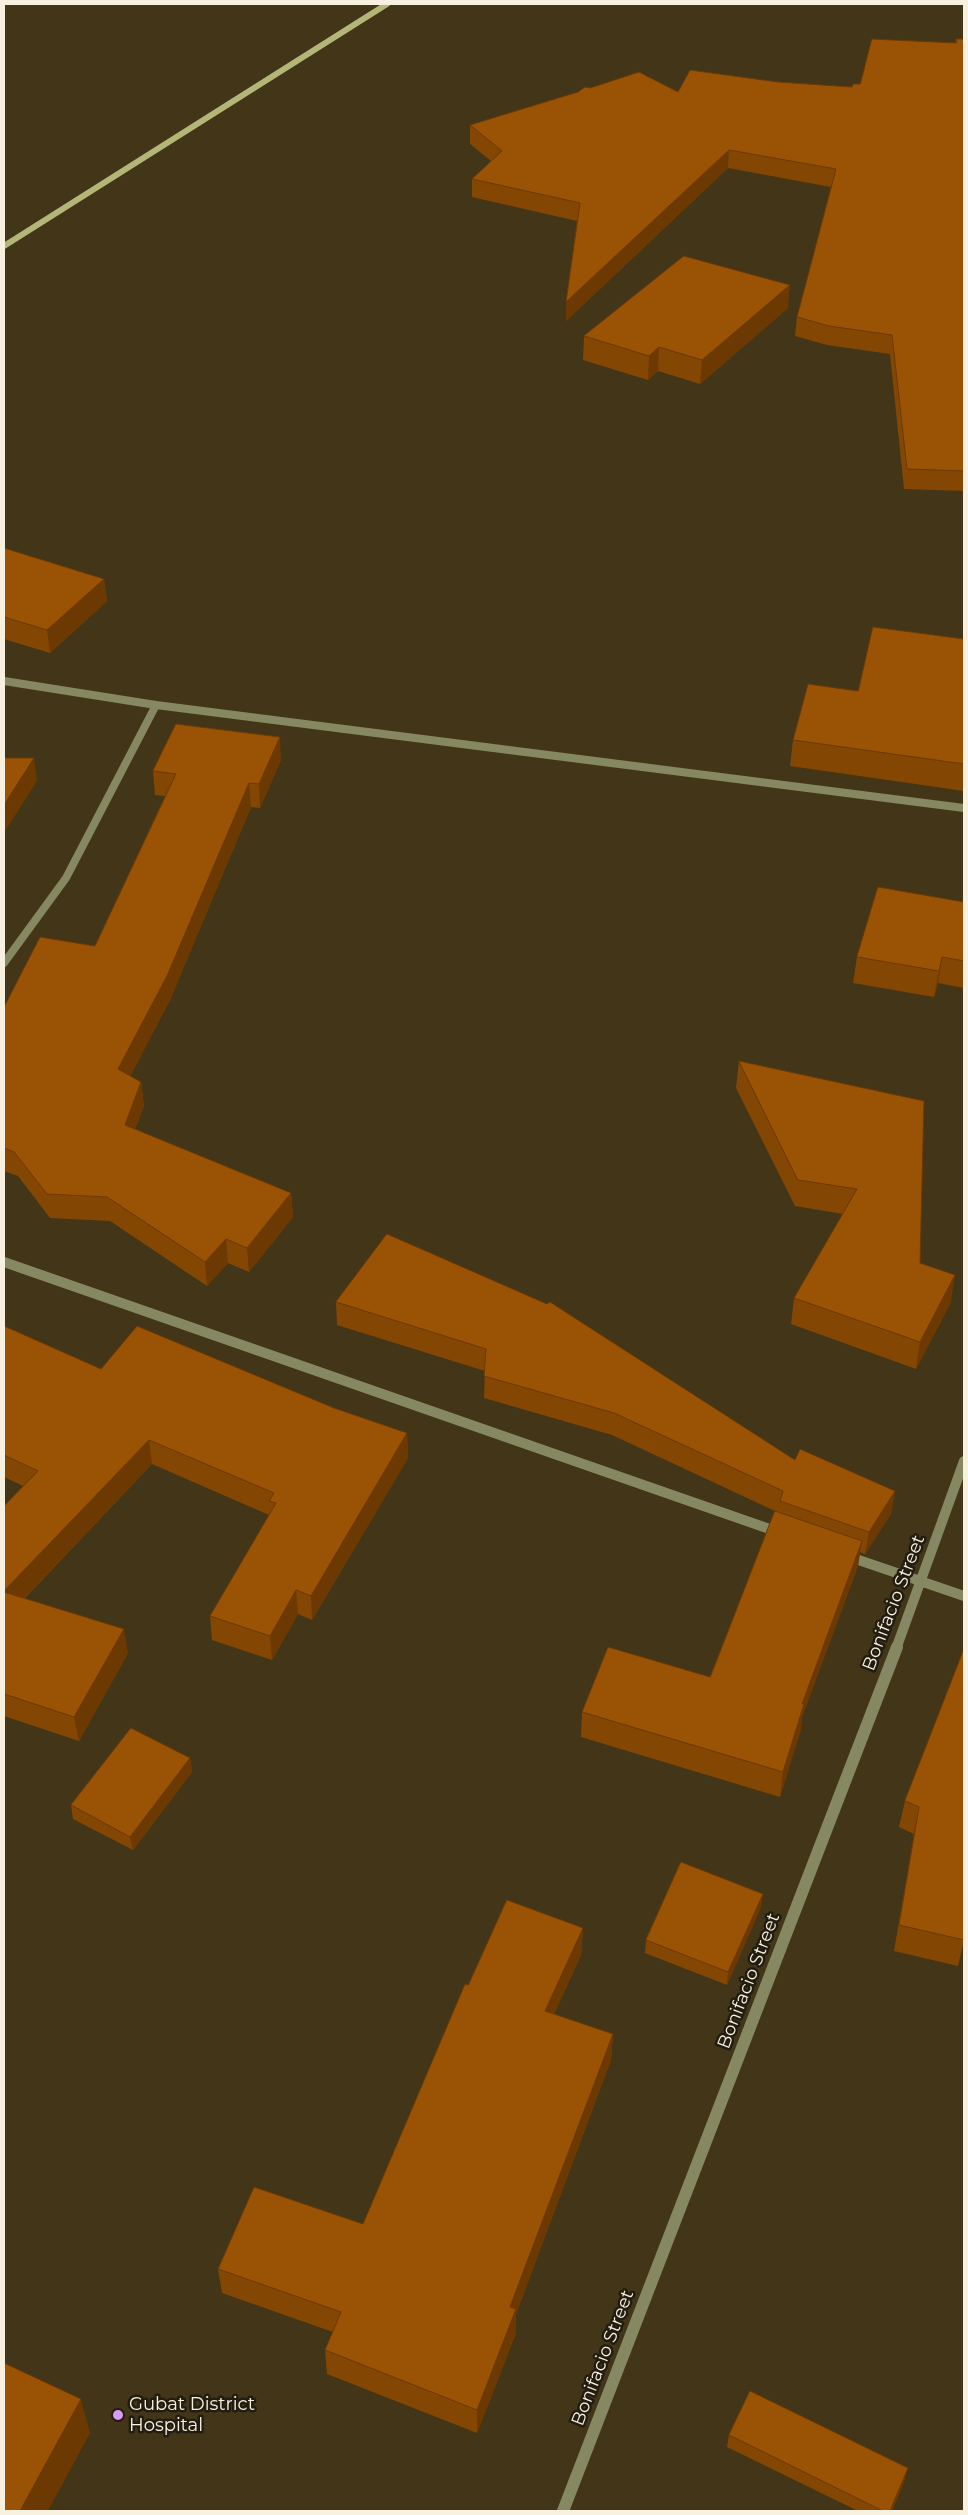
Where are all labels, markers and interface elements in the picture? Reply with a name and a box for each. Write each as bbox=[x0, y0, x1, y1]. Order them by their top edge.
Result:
street label: Bonifacio Street bbox=[858, 1532, 930, 1674]
street label: Bonifacio Street bbox=[713, 1910, 785, 2052]
street label: Bonifacio Street bbox=[567, 2287, 639, 2429]
place label: Gubat District Hospital bbox=[129, 2394, 255, 2436]
marker: Gubat District Hospital bbox=[111, 2408, 125, 2422]

